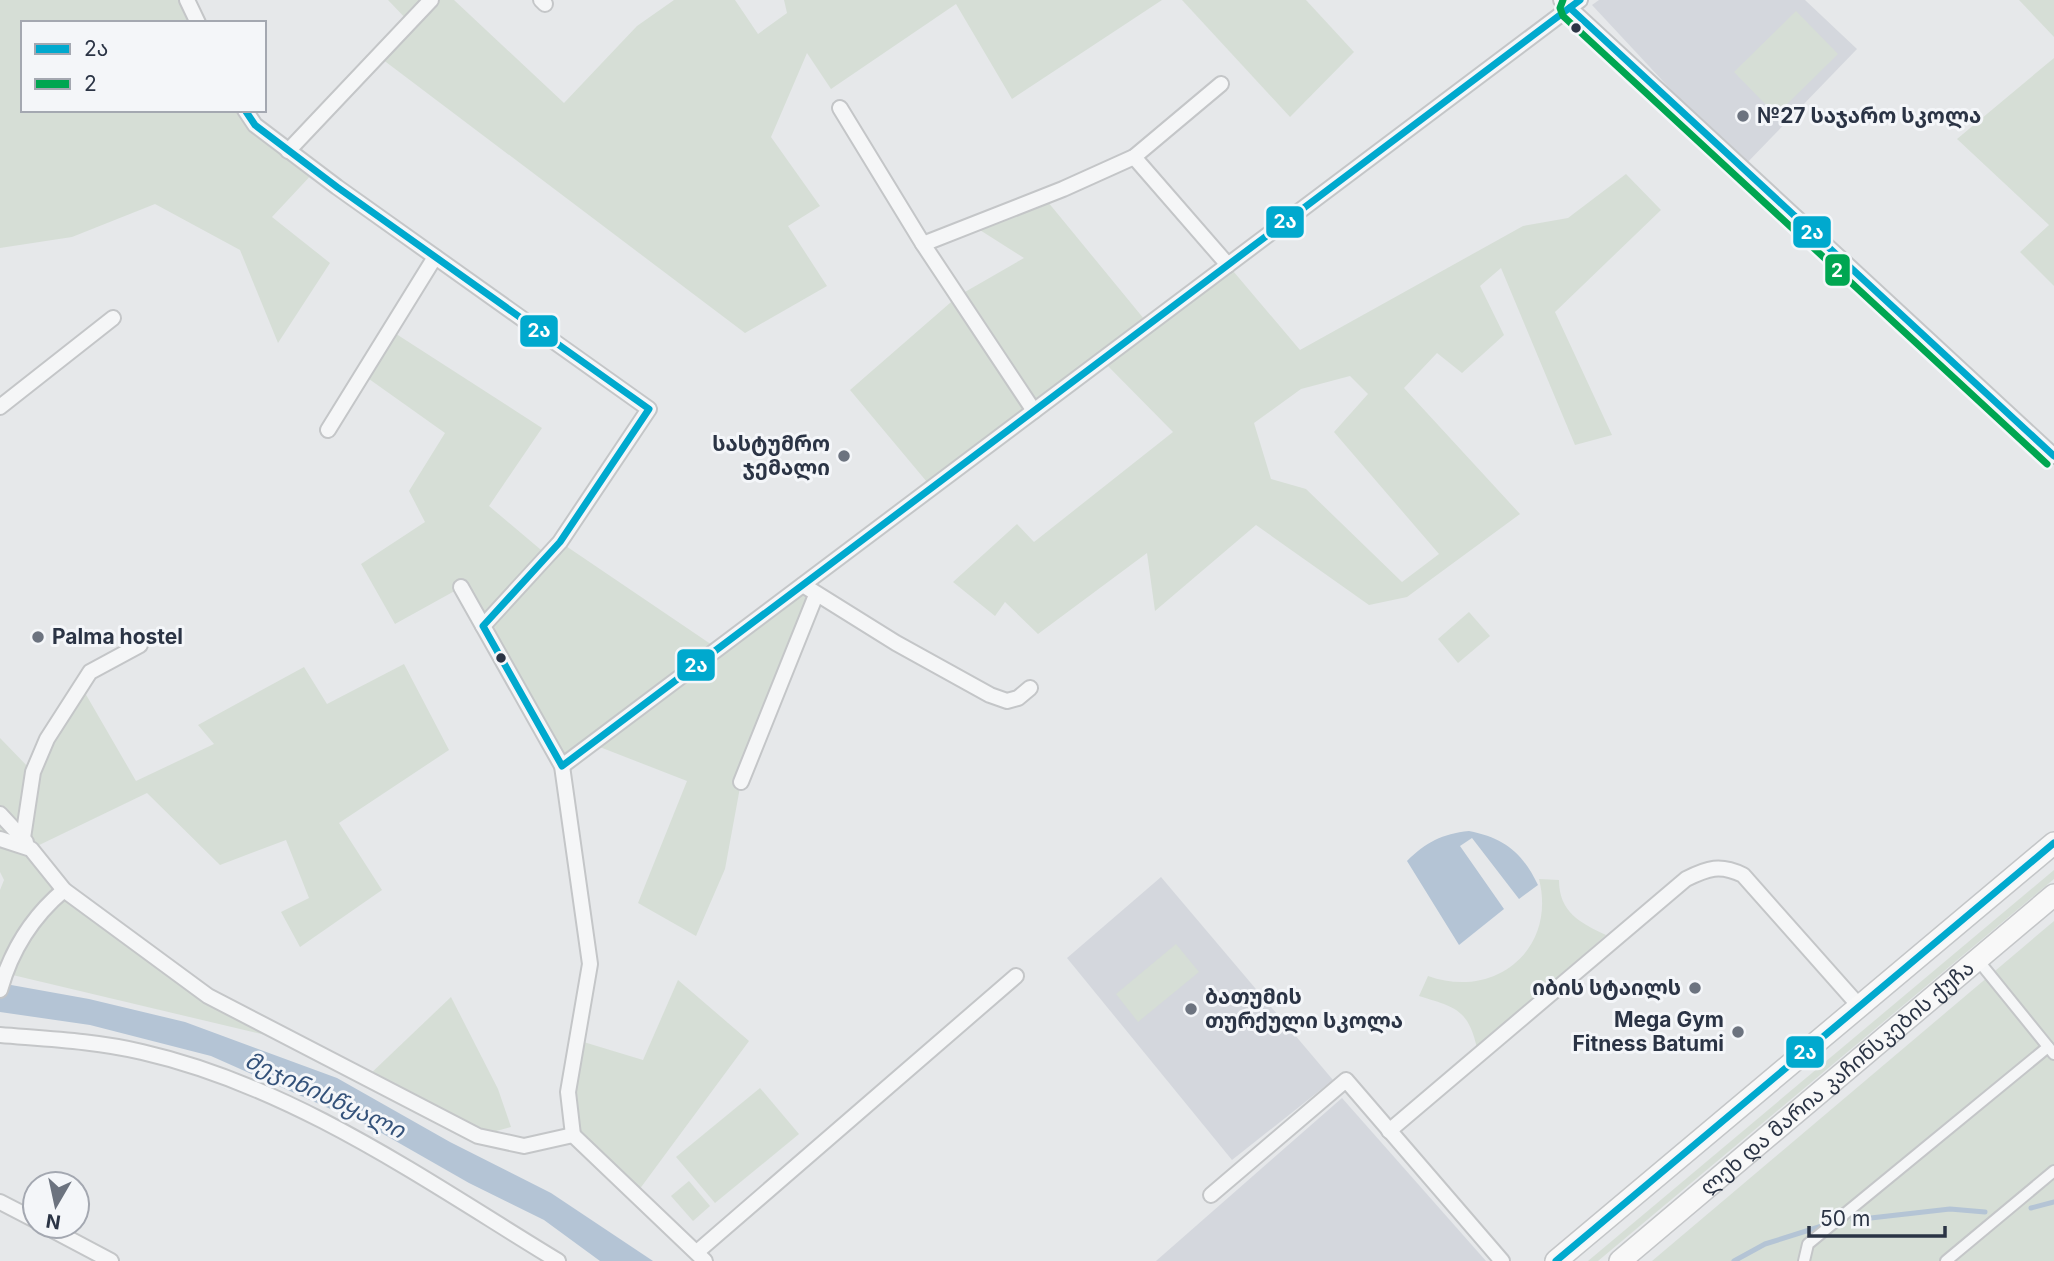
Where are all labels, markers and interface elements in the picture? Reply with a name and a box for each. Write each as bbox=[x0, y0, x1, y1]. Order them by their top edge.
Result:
legend bbox=[21, 21, 266, 112]
unlabelled marker bbox=[1569, 21, 1583, 35]
text: 2ა bbox=[84, 36, 108, 61]
text: 2 bbox=[84, 71, 97, 96]
place label: №27 საჯარო სკოლა bbox=[1757, 103, 1981, 129]
marker: №27 საჯარო სკოლა bbox=[1735, 108, 1751, 124]
line badge: 2ა bbox=[1265, 205, 1305, 239]
text: 2ა bbox=[1273, 210, 1297, 233]
line badge: 2ა bbox=[1792, 215, 1832, 249]
text: 2ა bbox=[1800, 221, 1824, 244]
line badge: 2 bbox=[1824, 253, 1851, 287]
text: 2 bbox=[1831, 259, 1843, 282]
line badge: 2ა bbox=[519, 314, 559, 348]
text: 2ა bbox=[527, 319, 551, 342]
place label: სასტუმრო ჯემალი bbox=[712, 431, 830, 481]
marker: სასტუმრო ჯემალი bbox=[836, 448, 852, 464]
place label: Palma hostel bbox=[52, 624, 183, 649]
marker: Palma hostel bbox=[30, 629, 46, 645]
line badge: 2ა bbox=[676, 648, 716, 682]
unlabelled marker bbox=[494, 651, 508, 665]
text: 2ა bbox=[684, 654, 708, 677]
street label: ლეხ და მარია კაჩინსკების ქუჩა bbox=[1695, 955, 1979, 1201]
place label: იბის სტაილს bbox=[1532, 975, 1681, 1001]
marker: იბის სტაილს bbox=[1687, 980, 1703, 996]
place label: ბათუმის თურქული სკოლა bbox=[1205, 984, 1403, 1034]
marker: ბათუმის თურქული სკოლა bbox=[1183, 1001, 1199, 1017]
place label: Mega Gym Fitness Batumi bbox=[1573, 1007, 1724, 1056]
marker: Mega Gym Fitness Batumi bbox=[1730, 1024, 1746, 1040]
line badge: 2ა bbox=[1785, 1035, 1825, 1069]
text: 2ა bbox=[1793, 1041, 1817, 1064]
water label: მეჯინისწყალი bbox=[241, 1046, 410, 1145]
north arrow bbox=[21, 1170, 91, 1240]
scale bar bbox=[1809, 1194, 1946, 1238]
text: 50 m bbox=[1820, 1206, 1870, 1231]
text: N bbox=[44, 1209, 62, 1234]

